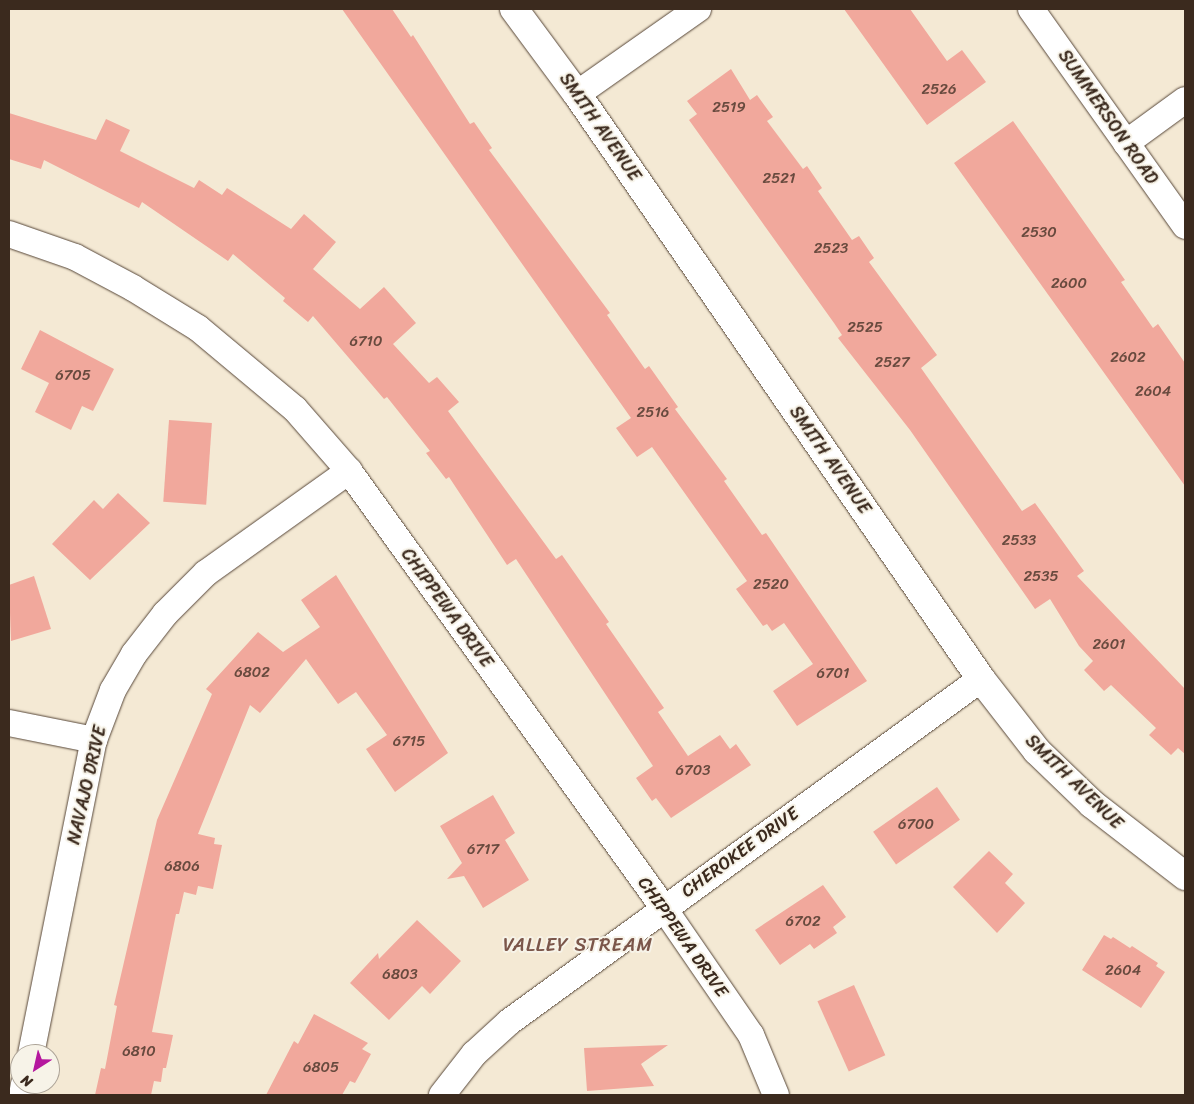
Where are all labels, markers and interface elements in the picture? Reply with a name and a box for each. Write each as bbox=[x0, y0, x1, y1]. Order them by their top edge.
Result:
street label: SUMMERSON ROAD bbox=[1053, 46, 1163, 188]
street label: SMITH AVENUE bbox=[555, 69, 645, 185]
house number: 2526 bbox=[922, 81, 956, 99]
house number: 2519 bbox=[712, 99, 746, 117]
house number: 2521 bbox=[763, 170, 795, 188]
house number: 2530 bbox=[1021, 224, 1057, 242]
house number: 2523 bbox=[814, 240, 848, 258]
house number: 2600 bbox=[1051, 275, 1087, 293]
house number: 2525 bbox=[847, 319, 883, 337]
house number: 6710 bbox=[350, 333, 382, 351]
house number: 2602 bbox=[1110, 349, 1146, 367]
house number: 2527 bbox=[874, 354, 910, 372]
house number: 6705 bbox=[55, 367, 91, 385]
house number: 2604 bbox=[1135, 383, 1171, 401]
street label: SMITH AVENUE bbox=[785, 402, 875, 518]
house number: 2516 bbox=[637, 404, 669, 422]
house number: 2533 bbox=[1002, 532, 1036, 550]
street label: CHIPPEWA DRIVE bbox=[396, 544, 498, 672]
house number: 2535 bbox=[1023, 568, 1059, 586]
house number: 2520 bbox=[753, 576, 789, 594]
house number: 2601 bbox=[1092, 636, 1126, 654]
house number: 6802 bbox=[234, 664, 270, 682]
house number: 6701 bbox=[817, 665, 849, 683]
street label: NAVAJO DRIVE bbox=[63, 724, 111, 846]
street label: SMITH AVENUE bbox=[1021, 730, 1127, 834]
house number: 6715 bbox=[393, 733, 425, 751]
house number: 6703 bbox=[676, 762, 710, 780]
street label: CHEROKEE DRIVE bbox=[676, 802, 804, 902]
house number: 6700 bbox=[898, 816, 934, 834]
house number: 6717 bbox=[467, 841, 499, 859]
house number: 6806 bbox=[164, 858, 200, 876]
street label: CHIPPEWA DRIVE bbox=[633, 873, 733, 1001]
house number: 6702 bbox=[785, 913, 821, 931]
district label: VALLEY STREAM bbox=[502, 934, 654, 956]
house number: 2604 bbox=[1105, 962, 1141, 980]
house number: 6803 bbox=[382, 966, 418, 984]
house number: 6810 bbox=[122, 1043, 156, 1061]
north arrow bbox=[10, 1044, 60, 1094]
house number: 6805 bbox=[303, 1059, 339, 1077]
text: N bbox=[16, 1068, 38, 1094]

